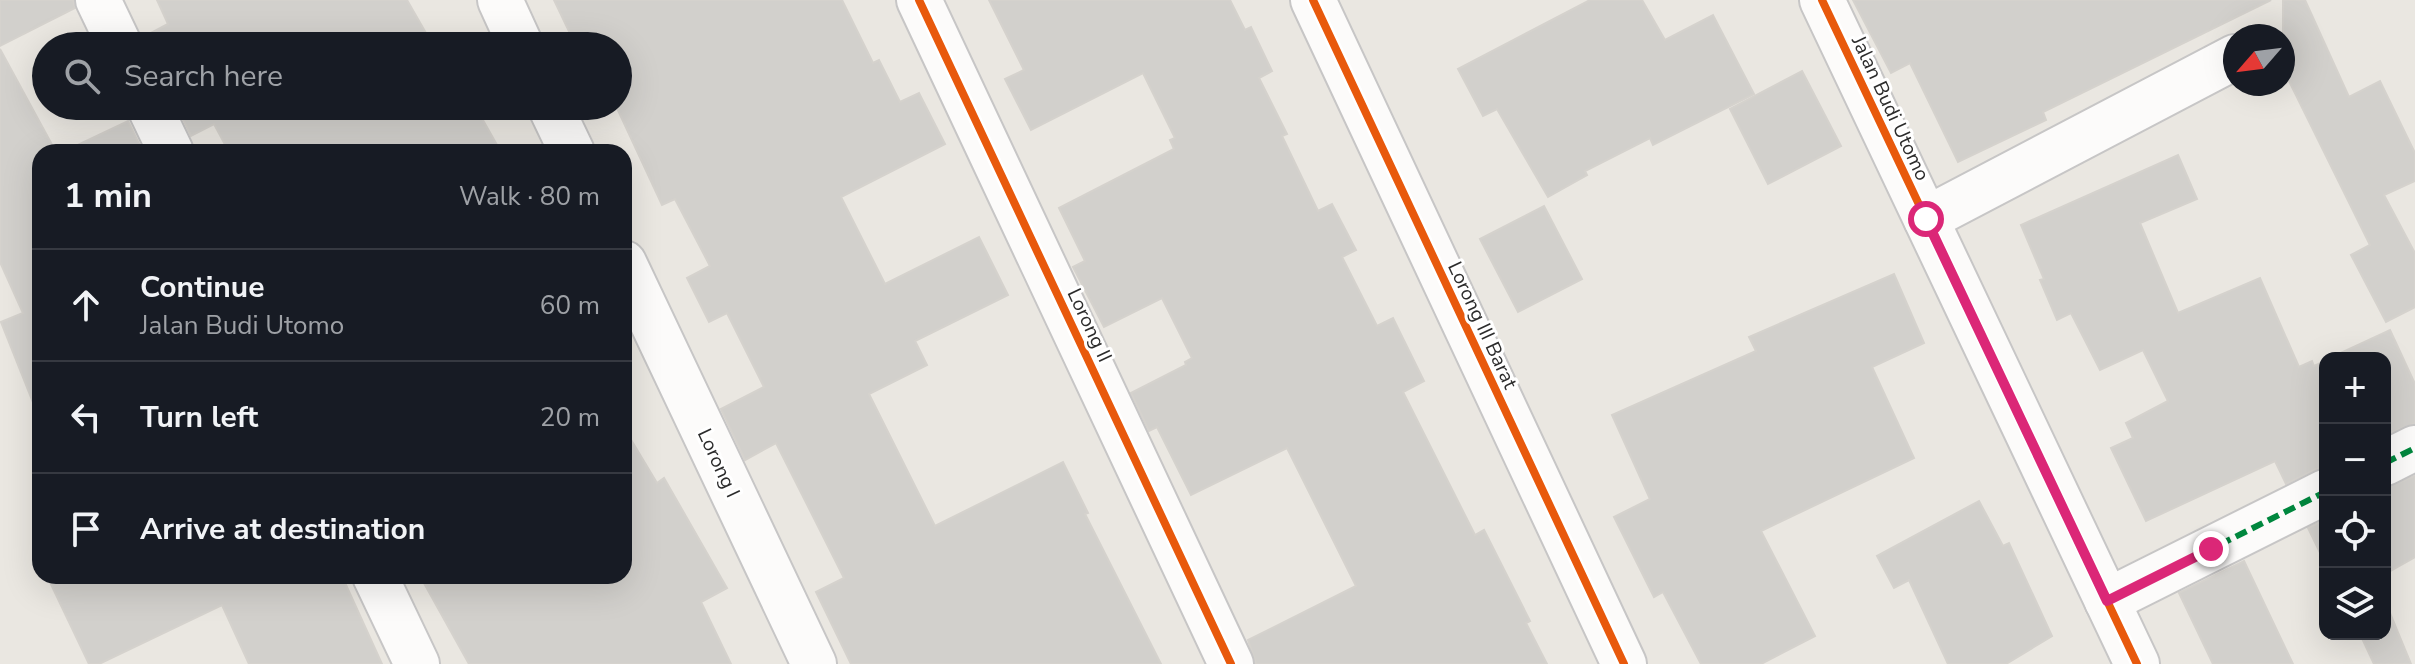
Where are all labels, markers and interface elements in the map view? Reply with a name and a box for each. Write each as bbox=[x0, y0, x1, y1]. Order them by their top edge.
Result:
north arrow bbox=[2223, 24, 2295, 96]
street label: Jalan Budi Utomo bbox=[1845, 30, 1936, 185]
search box bbox=[32, 32, 632, 120]
icon: search bbox=[60, 54, 104, 98]
text: Search here bbox=[124, 56, 283, 97]
text: 1 min bbox=[64, 173, 152, 219]
text: Walk · 80 m bbox=[459, 179, 600, 214]
route start bbox=[1908, 201, 1944, 237]
street label: Lorong III Barat bbox=[1441, 257, 1524, 394]
text: Continue bbox=[140, 267, 265, 308]
icon: ahead bbox=[64, 283, 108, 327]
street label: Lorong II bbox=[1061, 284, 1118, 366]
text: 60 m bbox=[540, 288, 600, 323]
text: Jalan Budi Utomo bbox=[140, 308, 344, 343]
map controls bbox=[2319, 352, 2391, 640]
button: + bbox=[2319, 352, 2391, 424]
icon: left bbox=[64, 395, 108, 439]
text: Turn left bbox=[140, 397, 258, 438]
text: 20 m bbox=[540, 400, 600, 435]
street label: Lorong I bbox=[691, 424, 746, 502]
button: − bbox=[2319, 424, 2391, 496]
button: locate bbox=[2319, 496, 2391, 568]
icon: arrive bbox=[64, 507, 108, 551]
text: Arrive at destination bbox=[140, 509, 425, 550]
route end bbox=[2193, 531, 2229, 567]
button: layers bbox=[2319, 568, 2391, 640]

